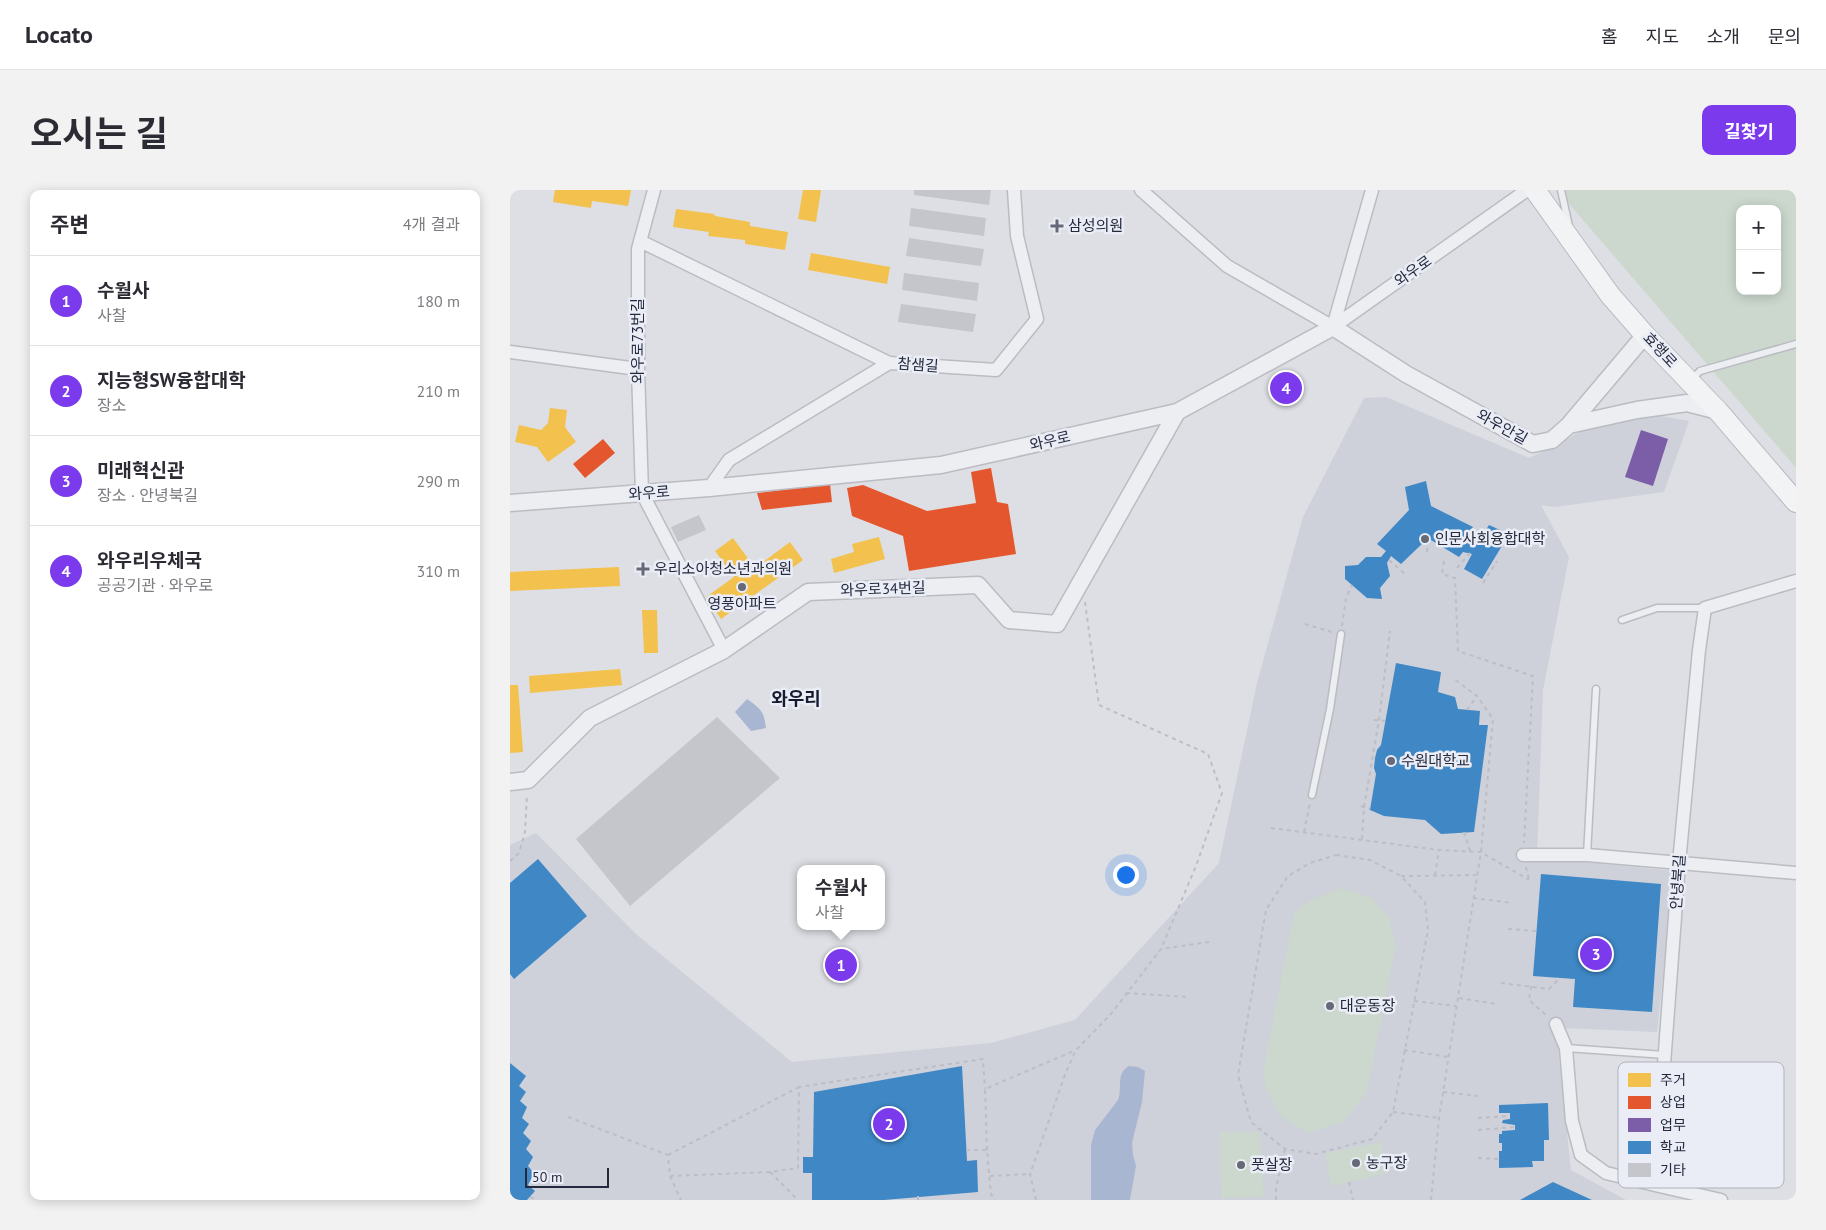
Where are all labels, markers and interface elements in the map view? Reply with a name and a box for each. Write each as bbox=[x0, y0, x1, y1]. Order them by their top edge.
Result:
text: Locato bbox=[25, 19, 93, 50]
text: 홈 bbox=[1601, 25, 1618, 48]
text: 지도 bbox=[1646, 25, 1679, 48]
text: 소개 bbox=[1707, 25, 1740, 48]
text: 문의 bbox=[1768, 25, 1801, 48]
button: 길찾기 bbox=[1702, 105, 1796, 155]
text: 오시는 길 bbox=[30, 110, 168, 156]
map controls bbox=[1736, 205, 1781, 295]
button: + bbox=[1736, 205, 1781, 250]
text: 주변 bbox=[50, 211, 89, 238]
text: 4개 결과 bbox=[403, 214, 460, 234]
place label: 삼성의원 bbox=[1068, 216, 1123, 235]
marker: 삼성의원 bbox=[1050, 219, 1064, 233]
button: − bbox=[1736, 250, 1781, 295]
street label: 와우로 bbox=[1390, 251, 1435, 290]
text: 수월사 bbox=[97, 278, 149, 302]
text: 1 bbox=[61, 291, 71, 311]
text: 180 m bbox=[417, 291, 460, 311]
street label: 와우로73번길 bbox=[628, 298, 647, 384]
text: 사찰 bbox=[97, 305, 126, 325]
street label: 효행로 bbox=[1639, 328, 1681, 371]
street label: 참샘길 bbox=[897, 354, 939, 375]
text: 지능형SW융합대학 bbox=[97, 368, 246, 392]
pin: 4 bbox=[1270, 369, 1302, 407]
text: 2 bbox=[61, 381, 71, 401]
text: 210 m bbox=[417, 381, 460, 401]
text: 장소 bbox=[97, 395, 126, 415]
street label: 와우안길 bbox=[1473, 405, 1531, 448]
street label: 와우로 bbox=[1028, 427, 1072, 454]
text: 미래혁신관 bbox=[97, 458, 184, 482]
text: 3 bbox=[61, 471, 71, 491]
text: 290 m bbox=[417, 471, 460, 491]
street label: 와우로 bbox=[628, 482, 670, 503]
text: 장소 · 안녕북길 bbox=[97, 485, 198, 505]
place label: 인문사회융합대학 bbox=[1435, 529, 1546, 548]
marker: 인문사회융합대학 bbox=[1419, 533, 1431, 545]
text: 와우리우체국 bbox=[97, 548, 202, 572]
place label: 우리소아청소년과의원 bbox=[654, 559, 792, 578]
text: 4 bbox=[61, 561, 71, 581]
text: 310 m bbox=[417, 561, 460, 581]
marker: 우리소아청소년과의원 bbox=[636, 562, 650, 576]
text: 공공기관 · 와우로 bbox=[97, 575, 213, 595]
street label: 와우로34번길 bbox=[840, 578, 926, 599]
marker: 영풍아파트 bbox=[736, 581, 748, 593]
place label: 영풍아파트 bbox=[707, 594, 777, 613]
district label: 와우리 bbox=[771, 687, 821, 710]
place label: 수원대학교 bbox=[1401, 751, 1470, 770]
marker: 수원대학교 bbox=[1385, 755, 1397, 767]
street label: 안녕북길 bbox=[1666, 854, 1689, 910]
your location bbox=[1113, 862, 1139, 888]
popup bbox=[797, 865, 885, 930]
text: 수월사 bbox=[815, 875, 867, 899]
text: 사찰 bbox=[815, 902, 844, 922]
pin: 3 bbox=[1580, 935, 1612, 973]
pin: 1 bbox=[825, 946, 857, 984]
place label: 대운동장 bbox=[1340, 996, 1395, 1015]
marker: 대운동장 bbox=[1324, 1000, 1336, 1012]
legend bbox=[1618, 1062, 1784, 1188]
text: 주거 bbox=[1660, 1071, 1686, 1089]
text: 상업 bbox=[1660, 1093, 1686, 1111]
pin: 2 bbox=[873, 1105, 905, 1143]
text: 업무 bbox=[1660, 1116, 1686, 1134]
text: 학교 bbox=[1660, 1138, 1686, 1156]
place label: 농구장 bbox=[1366, 1153, 1408, 1172]
place label: 풋살장 bbox=[1251, 1155, 1293, 1174]
marker: 농구장 bbox=[1350, 1157, 1362, 1169]
marker: 풋살장 bbox=[1235, 1159, 1247, 1171]
text: 기타 bbox=[1660, 1161, 1686, 1179]
scale bar bbox=[525, 1165, 609, 1188]
text: 50 m bbox=[532, 1168, 562, 1186]

